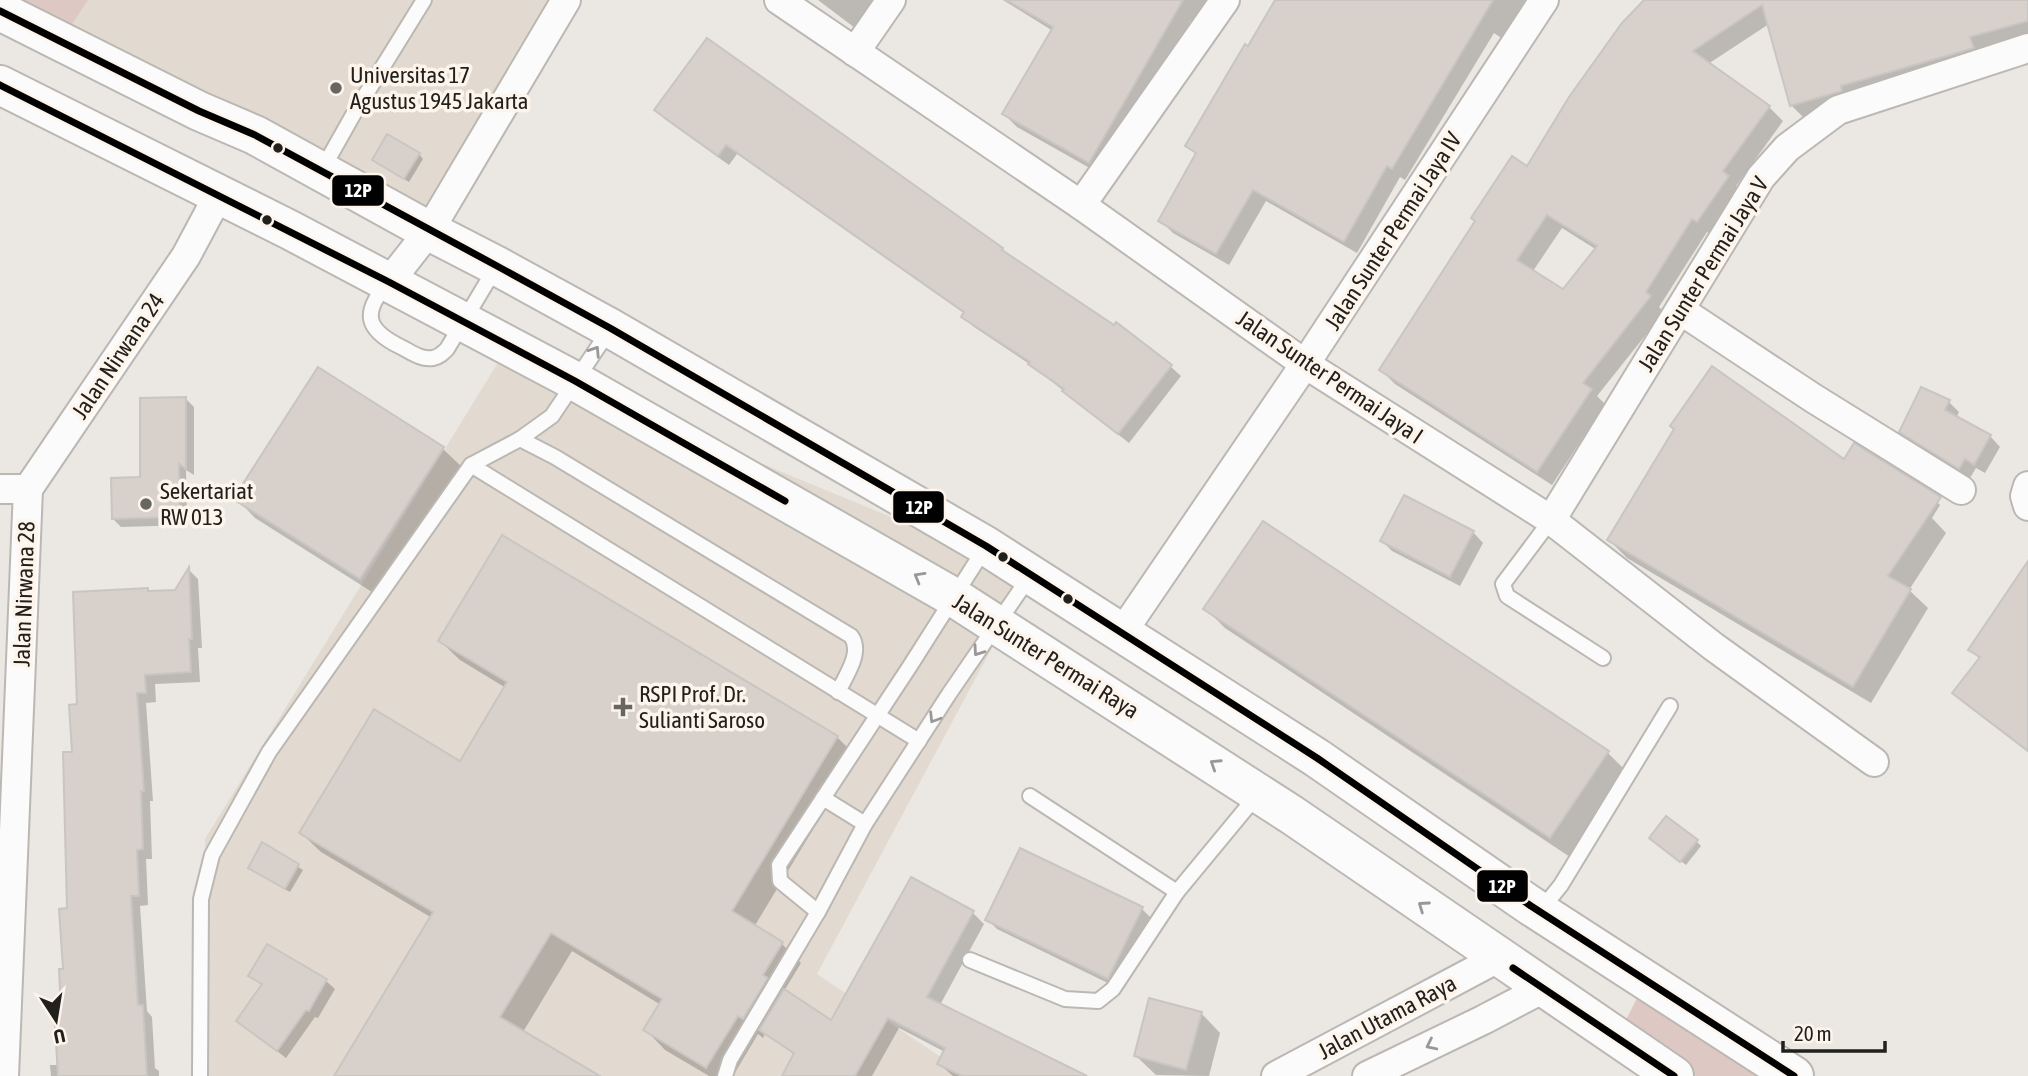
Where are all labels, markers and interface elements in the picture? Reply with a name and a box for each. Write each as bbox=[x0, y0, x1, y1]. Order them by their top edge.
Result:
place label: Universitas 17 Agustus 1945 Jakarta bbox=[350, 62, 529, 114]
marker: Universitas 17 Agustus 1945 Jakarta bbox=[328, 80, 344, 96]
street label: Jalan Sunter Permai Jaya IV bbox=[1319, 127, 1467, 335]
unlabelled marker bbox=[271, 141, 285, 155]
street label: Jalan Sunter Permai Jaya V bbox=[1633, 171, 1774, 376]
line badge: 12P bbox=[331, 174, 385, 207]
text: 12P bbox=[344, 179, 372, 201]
unlabelled marker bbox=[260, 213, 274, 227]
street label: Jalan Nirwana 24 bbox=[67, 288, 169, 424]
street label: Jalan Sunter Permai Jaya I bbox=[1232, 305, 1428, 449]
one-way arrow bbox=[587, 346, 600, 359]
place label: Sekertariat RW 013 bbox=[160, 478, 253, 530]
line badge: 12P bbox=[892, 490, 945, 524]
marker: Sekertariat RW 013 bbox=[138, 496, 154, 512]
text: 12P bbox=[905, 496, 933, 518]
street label: Jalan Nirwana 28 bbox=[8, 521, 40, 667]
unlabelled marker bbox=[996, 550, 1010, 564]
one-way arrow bbox=[913, 572, 926, 585]
street label: Jalan Sunter Permai Raya bbox=[948, 588, 1144, 724]
unlabelled marker bbox=[1061, 592, 1075, 606]
one-way arrow bbox=[974, 643, 986, 656]
place label: RSPI Prof. Dr. Sulianti Saroso bbox=[639, 681, 765, 733]
marker: RSPI Prof. Dr. Sulianti Saroso bbox=[613, 697, 633, 717]
one-way arrow bbox=[930, 710, 943, 723]
one-way arrow bbox=[1209, 759, 1222, 772]
line badge: 12P bbox=[1476, 869, 1529, 903]
text: 12P bbox=[1488, 875, 1516, 897]
one-way arrow bbox=[1418, 902, 1431, 914]
street label: Jalan Utama Raya bbox=[1314, 970, 1460, 1064]
north arrow bbox=[21, 985, 91, 1055]
scale bar bbox=[1783, 1010, 1884, 1054]
text: 20 m bbox=[1794, 1021, 1832, 1045]
text: U bbox=[52, 1025, 67, 1049]
one-way arrow bbox=[1426, 1037, 1438, 1051]

